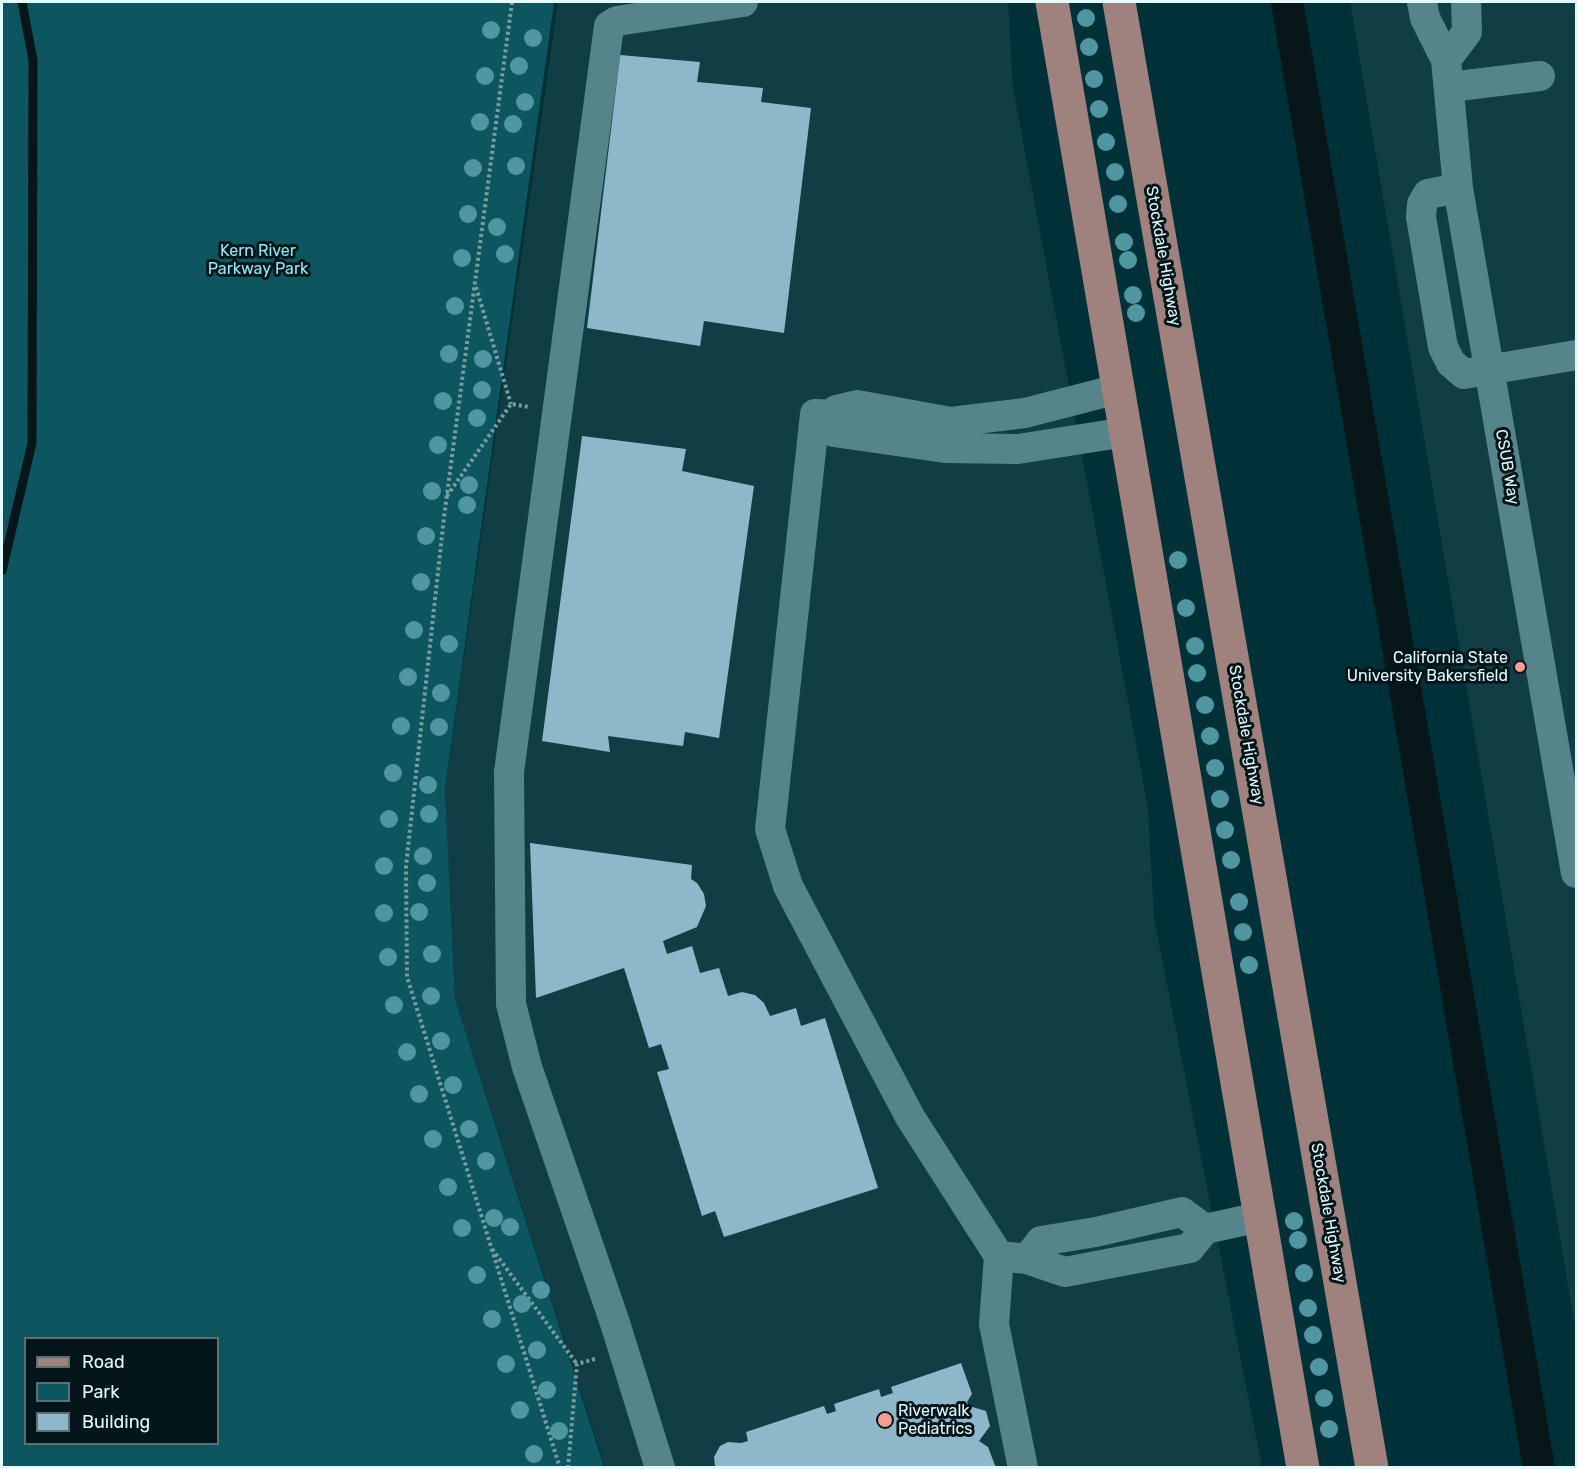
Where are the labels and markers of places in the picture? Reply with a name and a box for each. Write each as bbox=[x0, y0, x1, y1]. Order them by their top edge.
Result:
place label: California State University Bakersfield bbox=[1347, 648, 1508, 686]
marker: California State University Bakersfield bbox=[1513, 660, 1527, 674]
place label: Riverwalk Pediatrics bbox=[898, 1401, 972, 1439]
marker: Riverwalk Pediatrics bbox=[876, 1411, 894, 1429]

